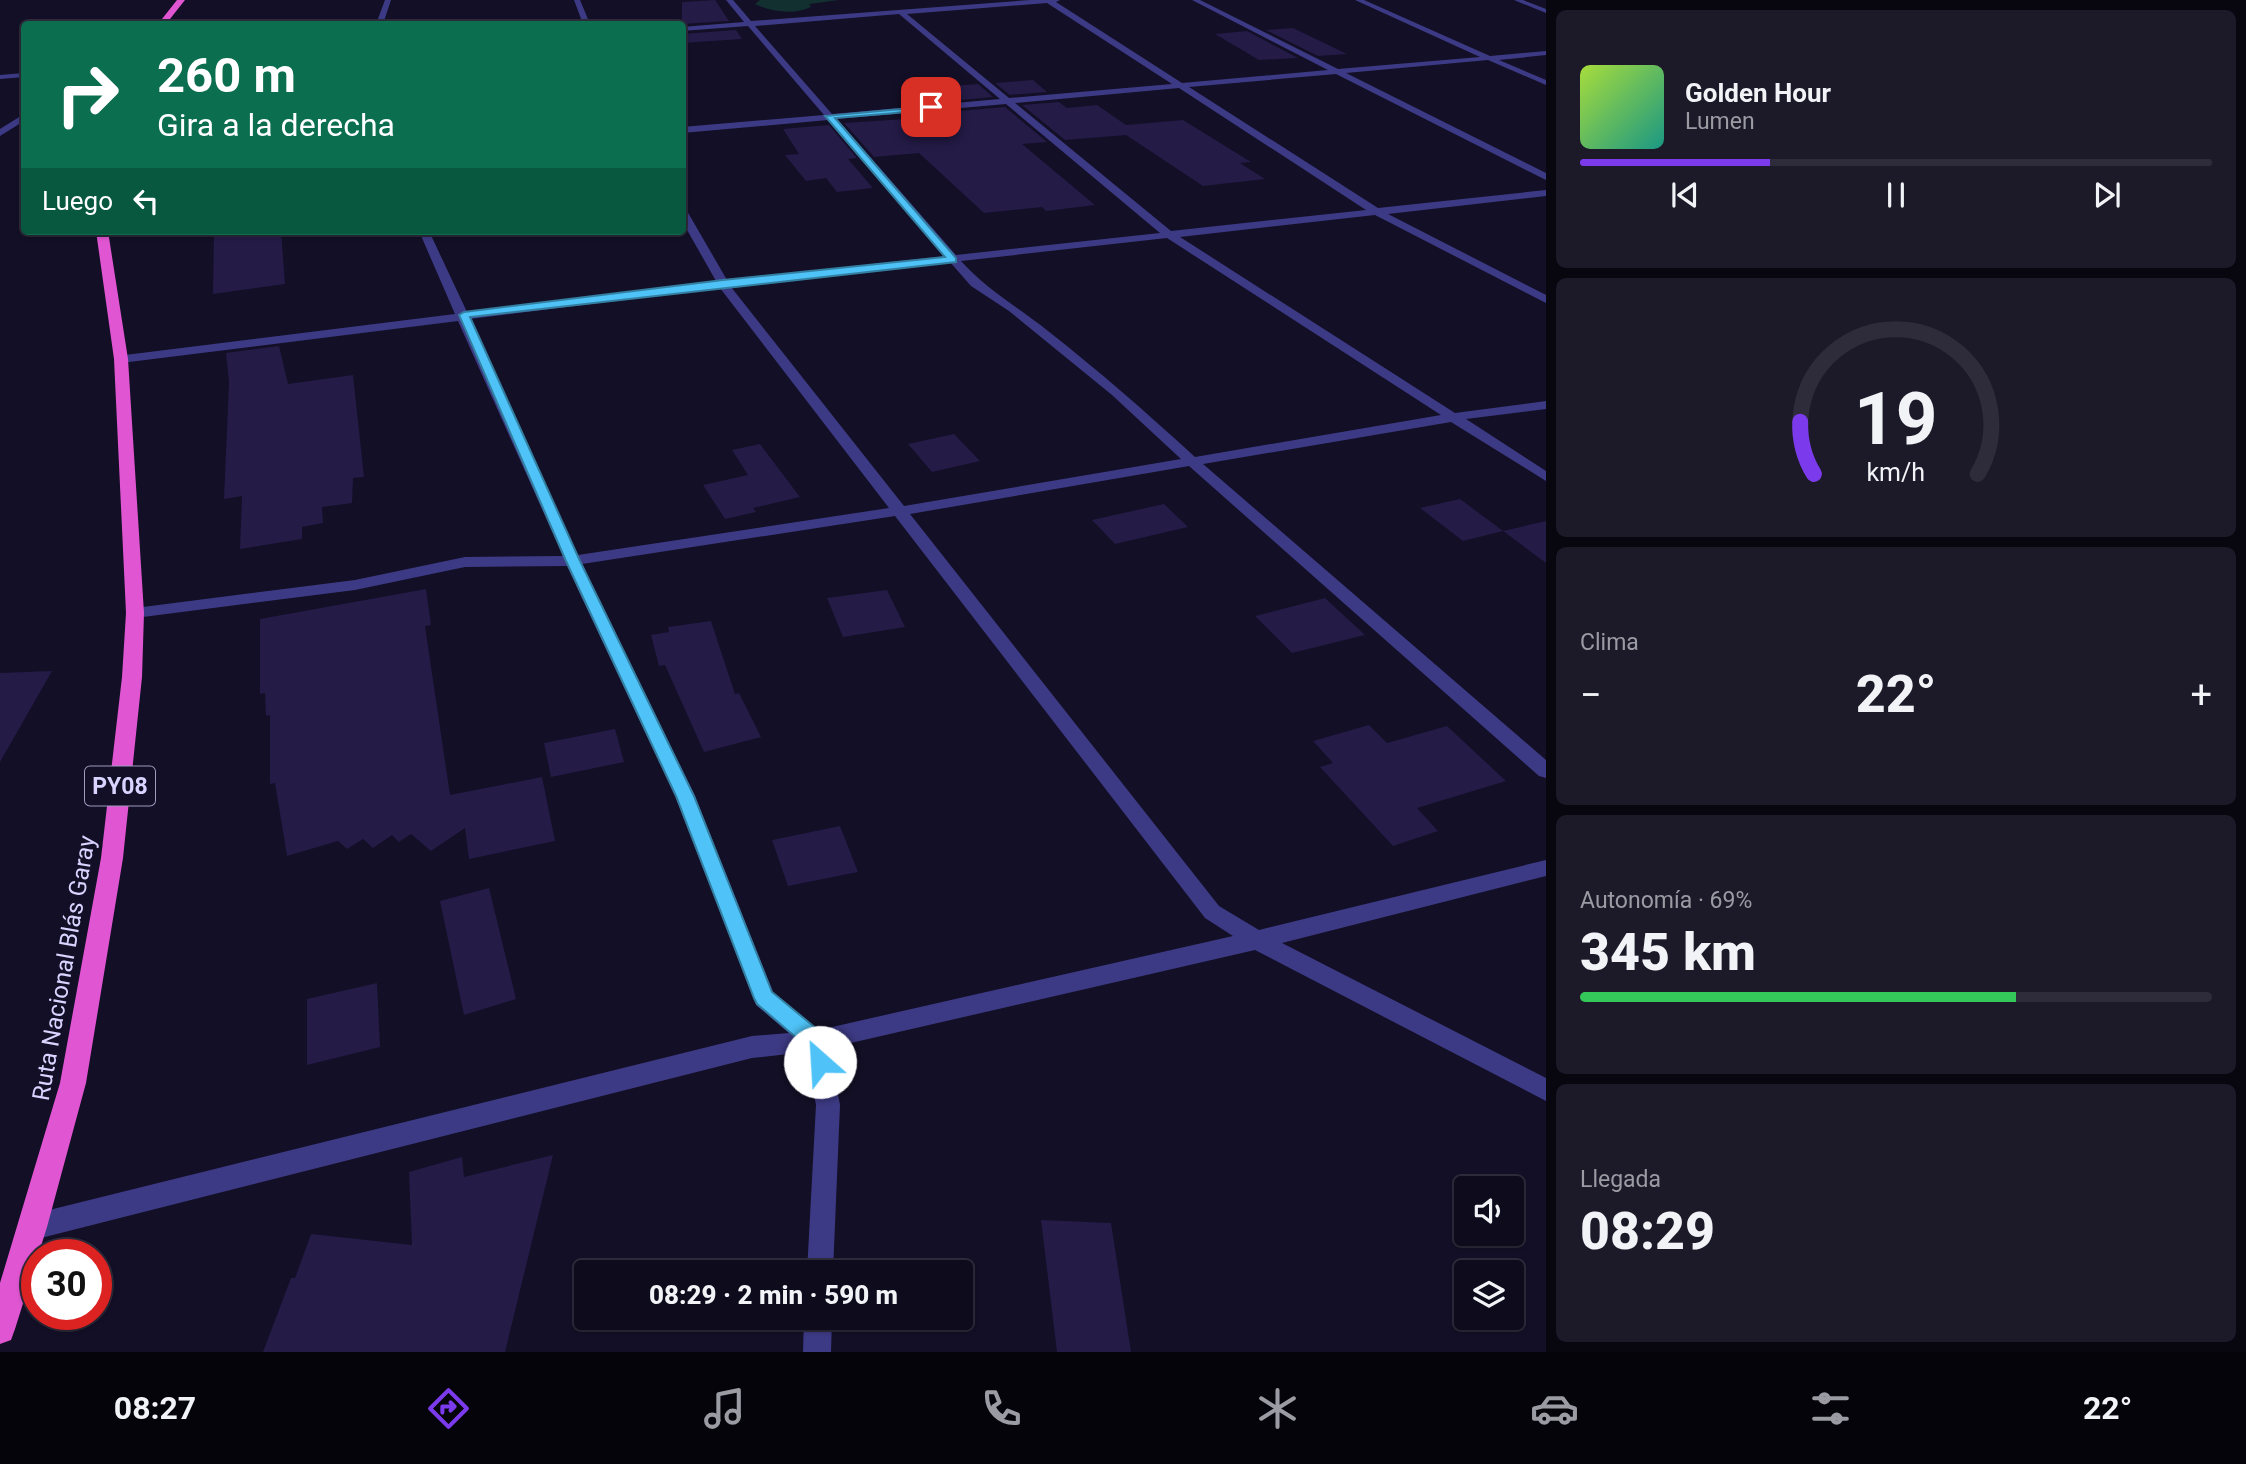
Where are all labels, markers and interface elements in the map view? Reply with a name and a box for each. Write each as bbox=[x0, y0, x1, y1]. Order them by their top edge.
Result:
text: 260 m bbox=[157, 47, 296, 104]
icon: right bbox=[42, 49, 133, 140]
pin bbox=[901, 77, 961, 137]
text: Golden Hour bbox=[1685, 78, 1831, 108]
icon: arrive bbox=[912, 88, 950, 126]
text: Gira a la derecha bbox=[157, 106, 395, 144]
text: Lumen bbox=[1685, 108, 1755, 135]
icon: previous bbox=[1666, 176, 1704, 214]
icon: pause bbox=[1877, 176, 1915, 214]
icon: next bbox=[2088, 176, 2126, 214]
icon: left bbox=[127, 182, 165, 220]
text: Luego bbox=[42, 186, 113, 216]
text: 19 bbox=[1854, 376, 1938, 462]
text: km/h bbox=[1867, 457, 1925, 486]
text: Clima bbox=[1580, 629, 1639, 656]
text: 22° bbox=[1856, 664, 1936, 725]
text: − bbox=[1580, 673, 1602, 717]
text: + bbox=[2190, 673, 2212, 717]
road number: PY08 bbox=[85, 766, 155, 806]
street label: Ruta Nacional Blás Garay bbox=[27, 833, 101, 1103]
text: Autonomía · 69% bbox=[1580, 887, 1752, 914]
text: 345 km bbox=[1580, 922, 1756, 983]
position arrow bbox=[783, 1025, 857, 1099]
text: Llegada bbox=[1580, 1166, 1661, 1193]
map controls bbox=[1454, 1176, 1524, 1330]
button: sound bbox=[1454, 1176, 1524, 1246]
text: 08:29 bbox=[1580, 1201, 1715, 1262]
speed limit sign: 30 bbox=[21, 1239, 112, 1330]
button: layers bbox=[1454, 1260, 1524, 1330]
text: 08:29 · 2 min · 590 m bbox=[649, 1280, 898, 1310]
icon: directions bbox=[424, 1384, 473, 1433]
icon: music bbox=[700, 1384, 749, 1433]
icon: phone bbox=[977, 1384, 1026, 1433]
icon: climate bbox=[1253, 1384, 1302, 1433]
icon: car bbox=[1530, 1384, 1579, 1433]
icon: filters bbox=[1806, 1384, 1855, 1433]
text: 08:27 bbox=[114, 1389, 196, 1427]
text: 22° bbox=[2083, 1389, 2132, 1427]

